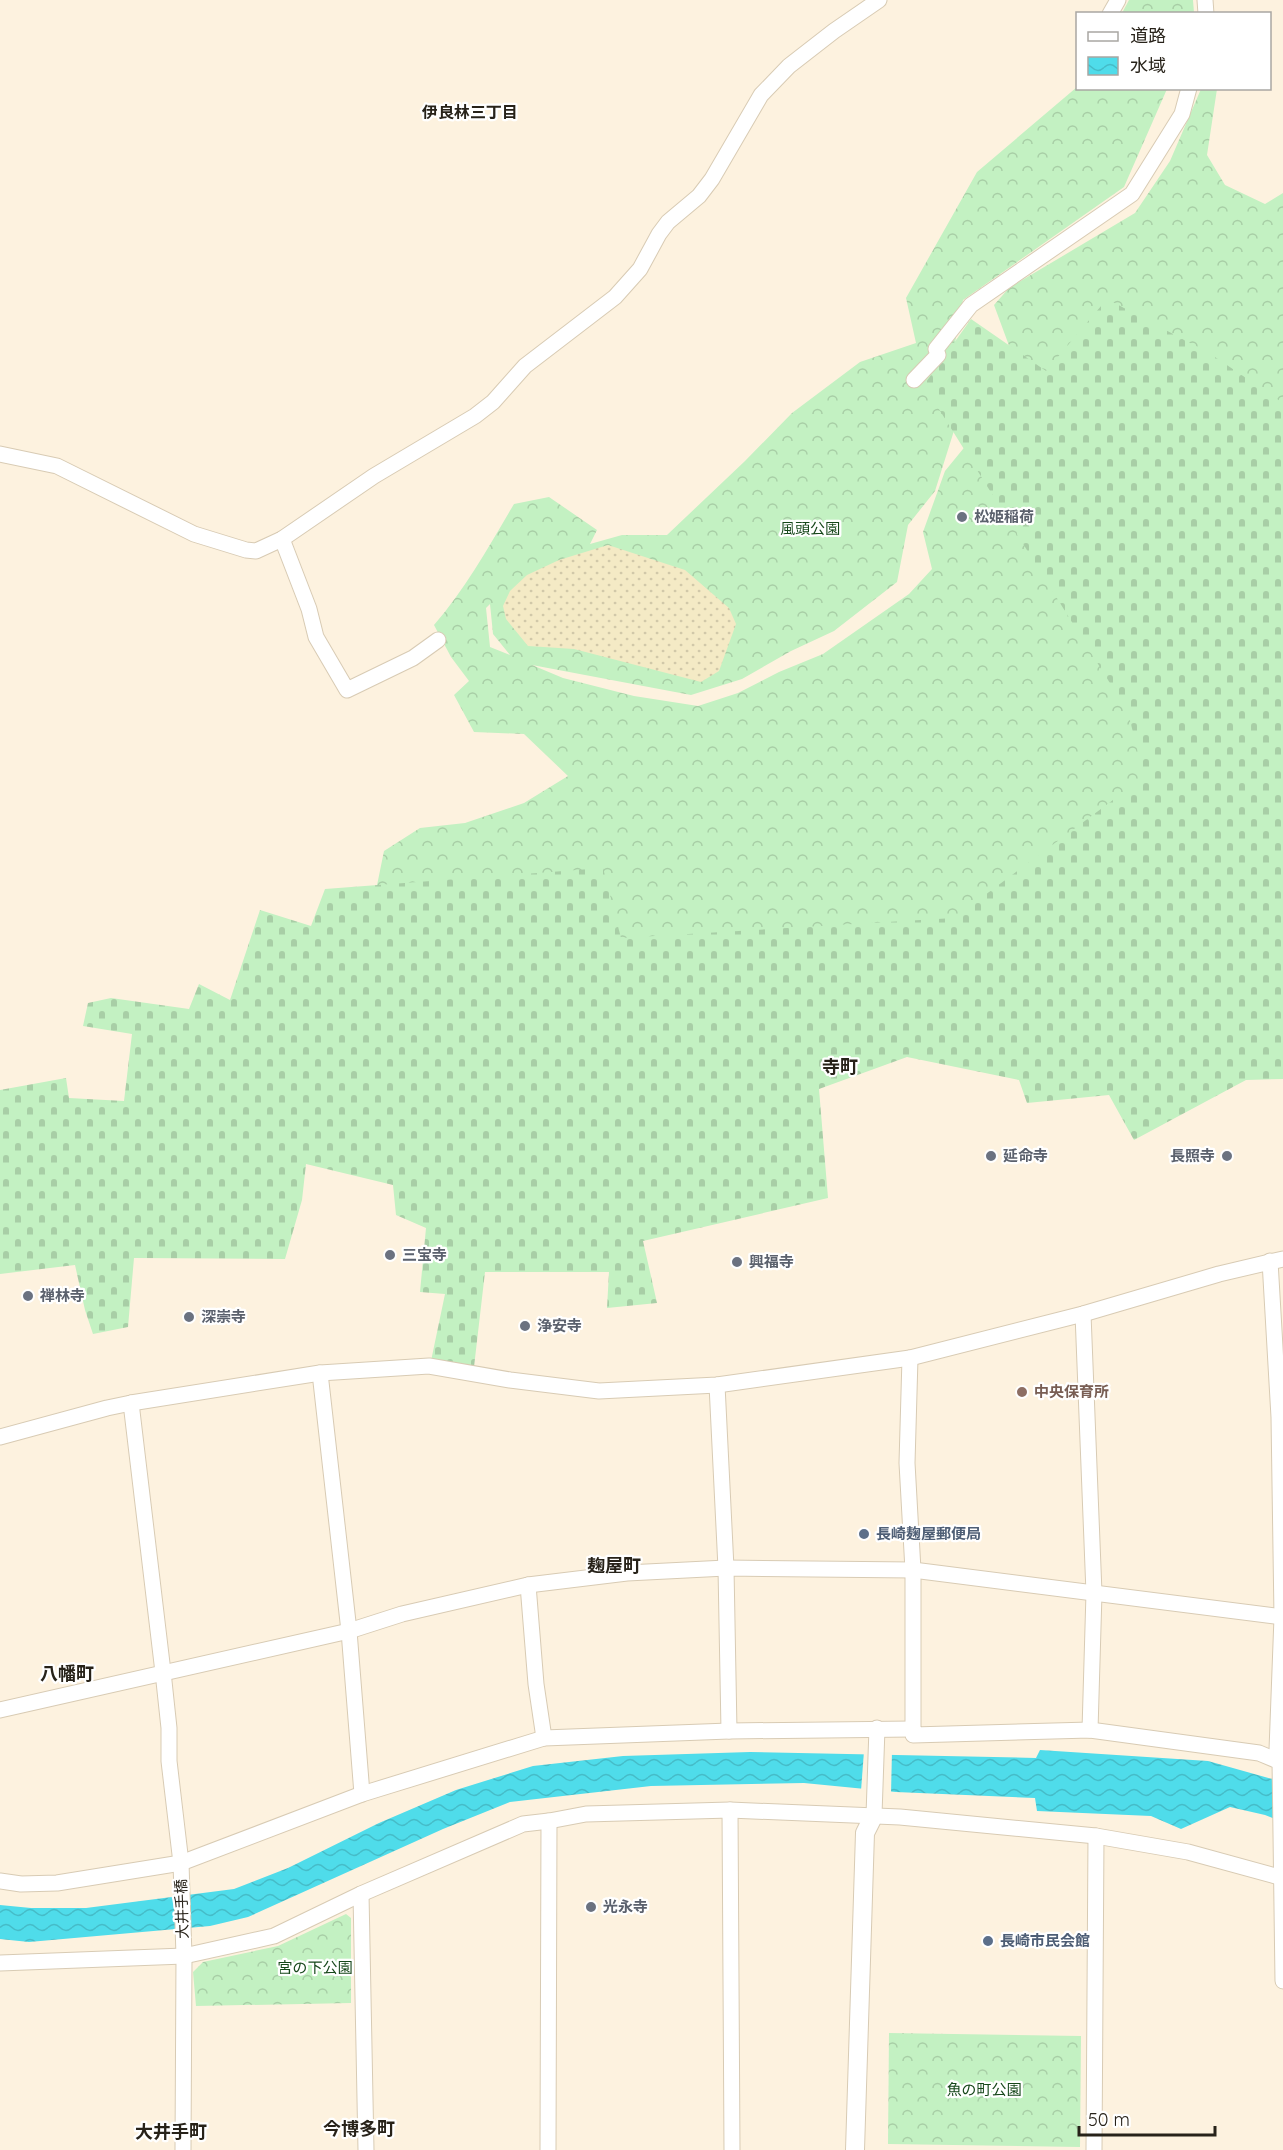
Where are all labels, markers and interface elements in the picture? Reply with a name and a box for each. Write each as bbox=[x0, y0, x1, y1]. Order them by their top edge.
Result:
legend bbox=[1076, 12, 1271, 90]
text: 道路 bbox=[1130, 24, 1166, 47]
text: 水域 bbox=[1130, 54, 1166, 77]
district label: 伊良林三丁目 bbox=[421, 102, 518, 122]
place label: 松姫稲荷 bbox=[974, 507, 1034, 526]
marker: 松姫稲荷 bbox=[955, 510, 969, 524]
park label: 風頭公園 bbox=[780, 519, 840, 538]
district label: 寺町 bbox=[822, 1055, 858, 1078]
place label: 延命寺 bbox=[1003, 1146, 1048, 1165]
place label: 長照寺 bbox=[1170, 1146, 1215, 1165]
marker: 延命寺 bbox=[984, 1149, 998, 1163]
marker: 長照寺 bbox=[1220, 1149, 1234, 1163]
place label: 三宝寺 bbox=[402, 1245, 447, 1264]
marker: 三宝寺 bbox=[383, 1248, 397, 1262]
place label: 興福寺 bbox=[749, 1252, 794, 1271]
marker: 興福寺 bbox=[730, 1255, 744, 1269]
place label: 禅林寺 bbox=[39, 1286, 85, 1305]
marker: 禅林寺 bbox=[21, 1289, 35, 1303]
place label: 深崇寺 bbox=[201, 1307, 246, 1326]
marker: 深崇寺 bbox=[182, 1310, 196, 1324]
place label: 浄安寺 bbox=[537, 1316, 582, 1335]
marker: 浄安寺 bbox=[518, 1319, 532, 1333]
place label: 中央保育所 bbox=[1034, 1382, 1109, 1401]
marker: 中央保育所 bbox=[1015, 1385, 1029, 1399]
place label: 長崎麹屋郵便局 bbox=[876, 1524, 981, 1543]
marker: 長崎麹屋郵便局 bbox=[857, 1527, 871, 1541]
district label: 麹屋町 bbox=[587, 1554, 641, 1577]
district label: 八幡町 bbox=[40, 1662, 94, 1685]
street label: 大井手橋 bbox=[171, 1879, 192, 1939]
place label: 光永寺 bbox=[603, 1897, 648, 1916]
marker: 光永寺 bbox=[584, 1900, 598, 1914]
place label: 長崎市民会館 bbox=[1000, 1931, 1090, 1950]
marker: 長崎市民会館 bbox=[981, 1934, 995, 1948]
park label: 宮の下公園 bbox=[277, 1958, 353, 1977]
park label: 魚の町公園 bbox=[946, 2080, 1022, 2099]
scale bar bbox=[1079, 2099, 1216, 2137]
text: 50 m bbox=[1088, 2108, 1130, 2131]
district label: 今博多町 bbox=[323, 2117, 395, 2140]
district label: 大井手町 bbox=[135, 2120, 207, 2143]

